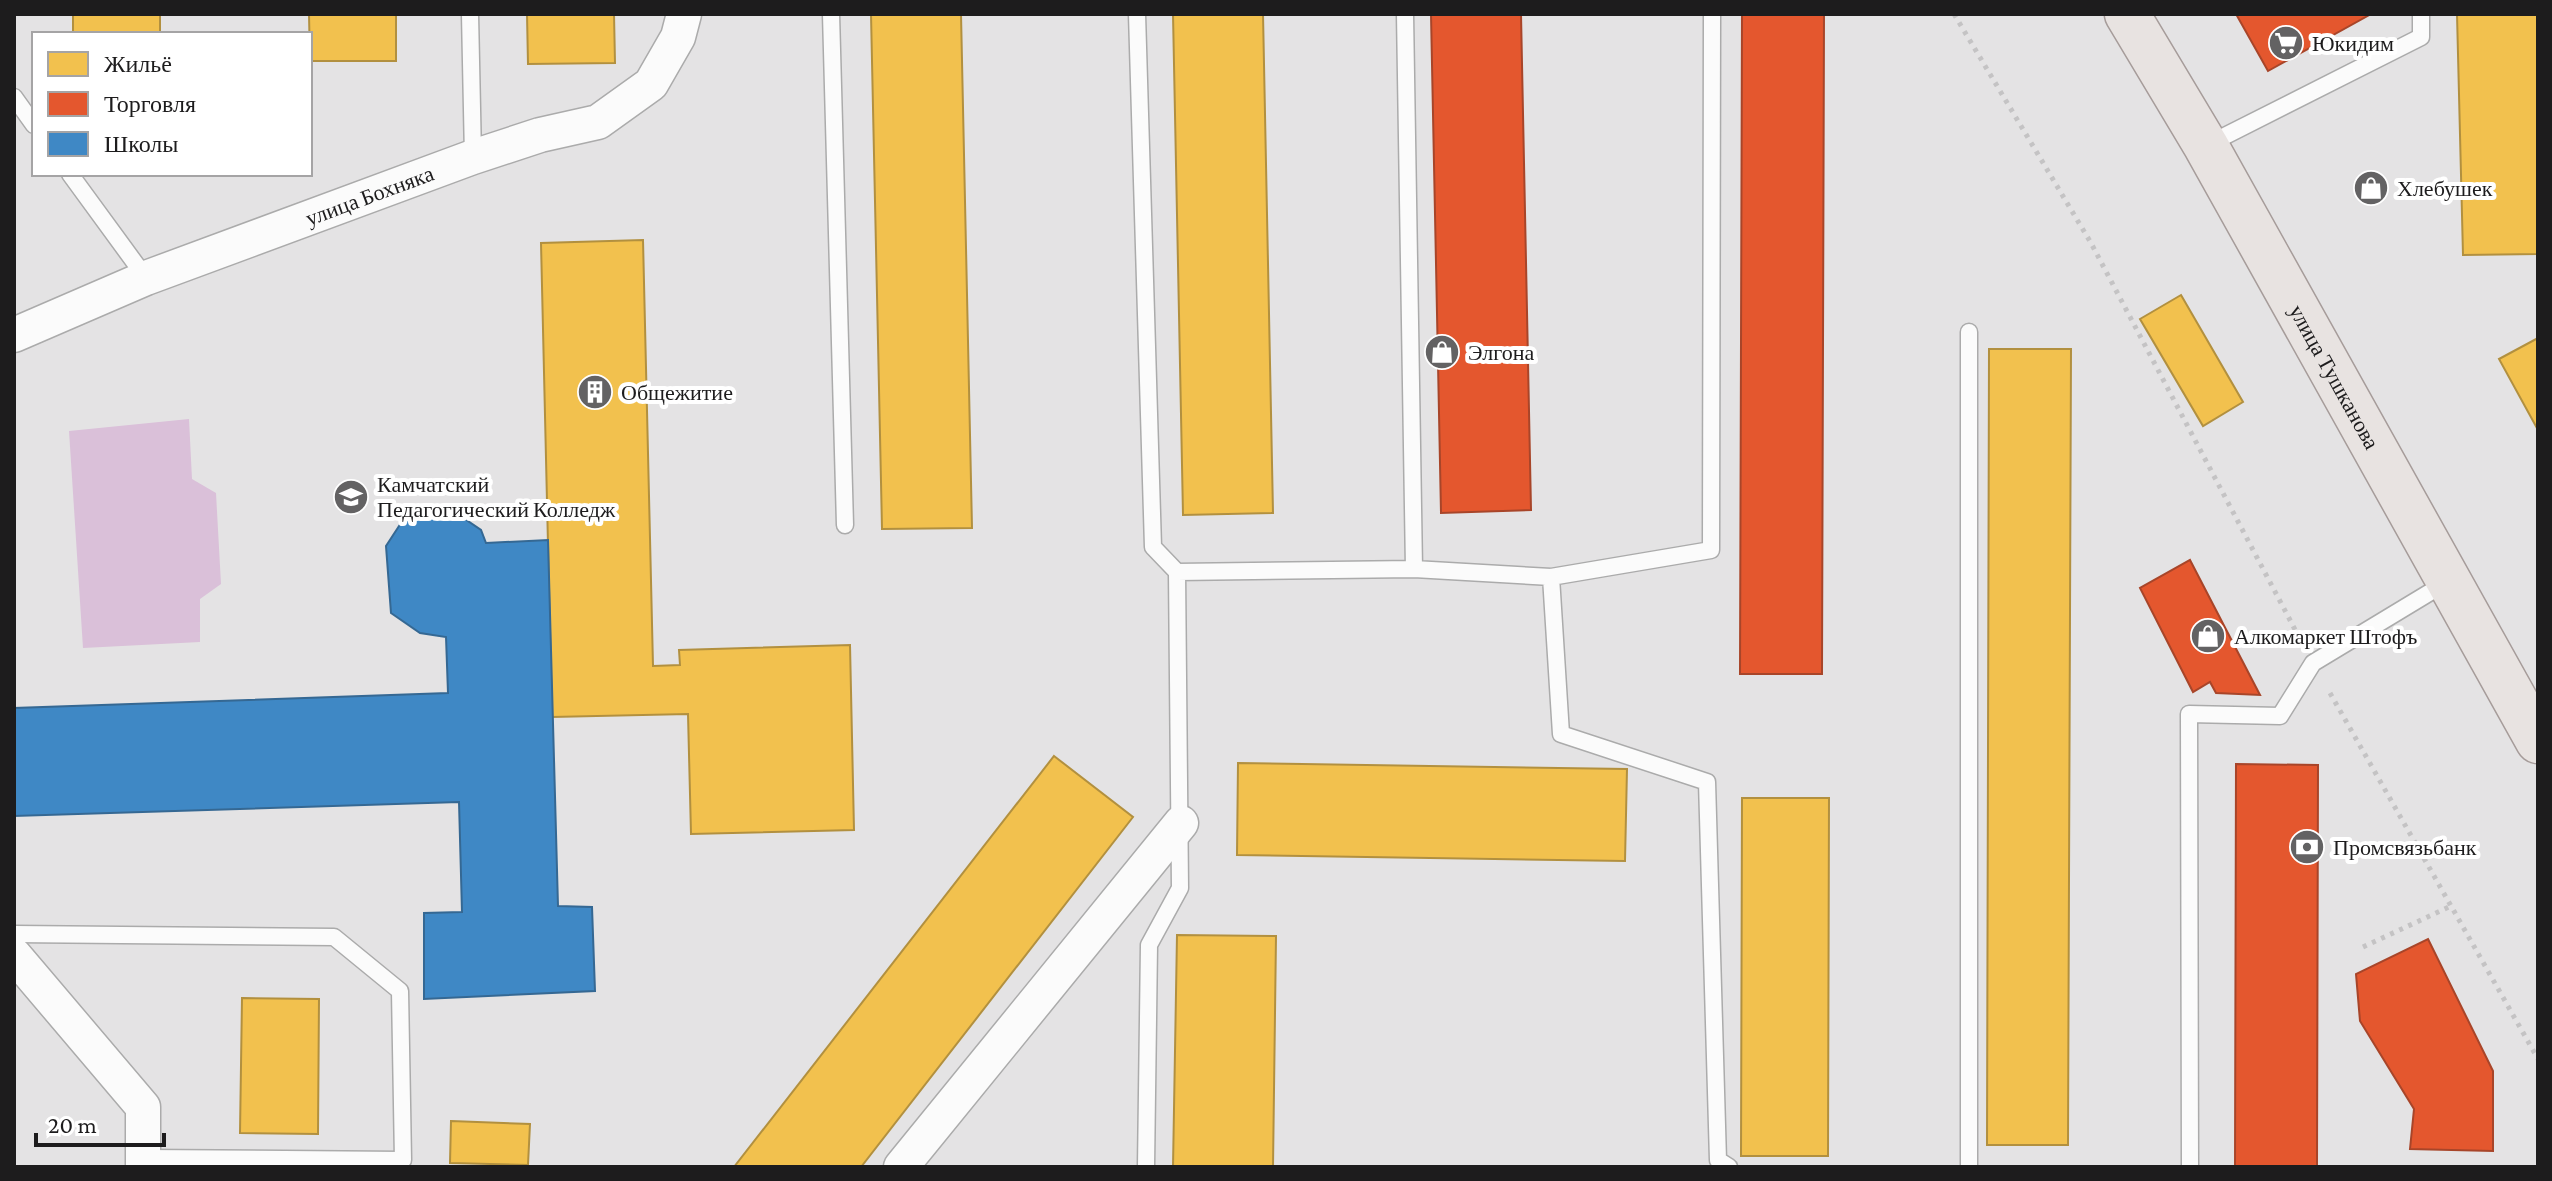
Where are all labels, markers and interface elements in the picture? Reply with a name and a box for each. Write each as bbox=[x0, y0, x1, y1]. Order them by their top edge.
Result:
supermarket icon: Юкидим bbox=[2267, 24, 2305, 62]
place label: Юкидим bbox=[2312, 31, 2394, 56]
legend bbox=[32, 32, 312, 176]
text: Жильё bbox=[104, 50, 172, 77]
text: Торговля bbox=[104, 90, 196, 117]
text: Школы bbox=[104, 130, 178, 157]
street label: улица Бохняка bbox=[302, 160, 437, 230]
shop icon: Хлебушек bbox=[2352, 169, 2390, 207]
place label: Хлебушек bbox=[2397, 176, 2493, 201]
street label: улица Тушканова bbox=[2284, 300, 2385, 454]
shop icon: Элгона bbox=[1423, 333, 1461, 371]
place label: Элгона bbox=[1468, 340, 1534, 365]
building icon: Общежитие bbox=[576, 373, 614, 411]
place label: Общежитие bbox=[621, 380, 733, 405]
place label: Камчатский Педагогический Колледж bbox=[377, 472, 616, 522]
school or university icon: Камчатский Педагогический Колледж bbox=[332, 478, 370, 516]
shop icon: Алкомаркет Штофъ bbox=[2189, 617, 2227, 655]
place label: Алкомаркет Штофъ bbox=[2234, 624, 2417, 649]
bank icon: Промсвязьбанк bbox=[2288, 828, 2326, 866]
place label: Промсвязьбанк bbox=[2333, 835, 2477, 860]
scale bar bbox=[36, 1097, 164, 1147]
text: 20 m bbox=[48, 1111, 97, 1138]

